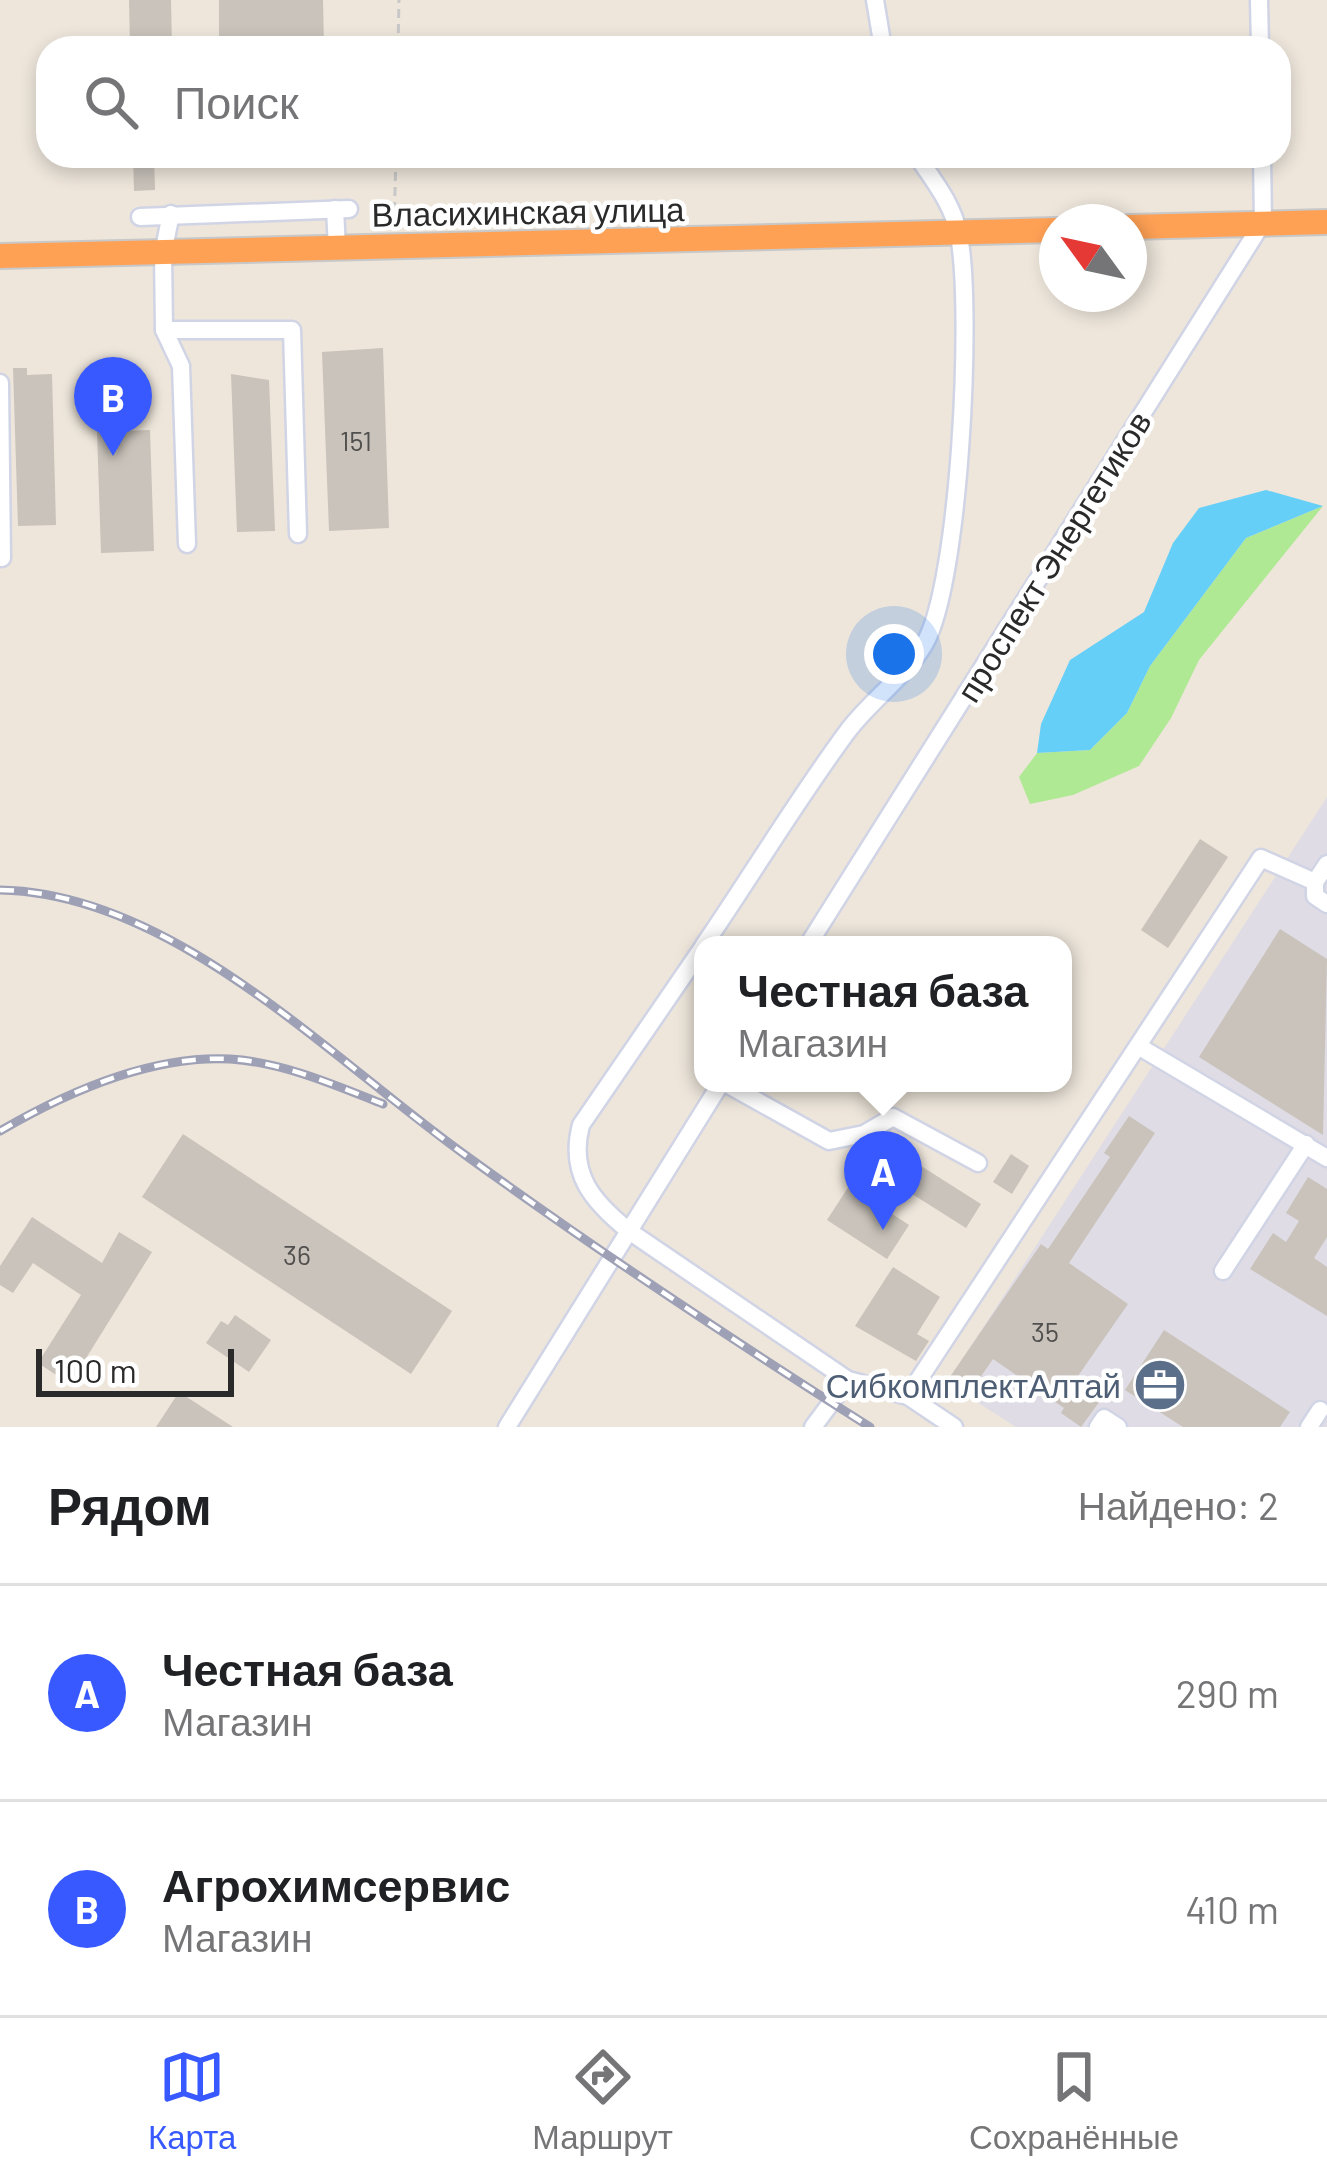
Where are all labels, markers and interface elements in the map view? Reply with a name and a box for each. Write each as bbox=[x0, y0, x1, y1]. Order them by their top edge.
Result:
search box bbox=[36, 36, 1291, 168]
icon: search bbox=[78, 69, 144, 135]
text: Поиск bbox=[174, 74, 299, 128]
street label: Власихинская улица bbox=[371, 188, 685, 234]
north arrow bbox=[1039, 204, 1147, 312]
pin: B bbox=[74, 357, 152, 456]
street label: проспект Энергетиков bbox=[947, 403, 1159, 709]
house number: 151 bbox=[340, 424, 372, 456]
your location bbox=[864, 624, 924, 684]
popup bbox=[694, 936, 1072, 1092]
text: Честная база bbox=[738, 962, 1028, 1016]
text: Магазин bbox=[738, 1018, 888, 1065]
pin: A bbox=[844, 1131, 922, 1230]
house number: 36 bbox=[283, 1238, 311, 1270]
house number: 35 bbox=[1031, 1315, 1059, 1347]
scale bar bbox=[36, 1343, 234, 1396]
text: 100 m bbox=[54, 1350, 137, 1390]
office icon: СибкомплектАлтай bbox=[1132, 1357, 1188, 1413]
place label: СибкомплектАлтай bbox=[826, 1365, 1121, 1405]
text: Рядом bbox=[48, 1474, 212, 1535]
text: Найдено: 2 bbox=[1078, 1481, 1279, 1528]
text: Честная база bbox=[162, 1641, 453, 1695]
text: A bbox=[74, 1669, 100, 1716]
text: 290 m bbox=[1176, 1669, 1279, 1716]
text: Магазин bbox=[162, 1697, 312, 1744]
text: Агрохимсервис bbox=[162, 1857, 510, 1911]
text: B bbox=[75, 1885, 99, 1932]
text: 410 m bbox=[1185, 1885, 1279, 1932]
text: Магазин bbox=[162, 1913, 312, 1960]
tab: Карта bbox=[148, 2044, 236, 2157]
tab: Маршрут bbox=[532, 2044, 673, 2157]
tab: Сохранённые bbox=[969, 2044, 1179, 2157]

